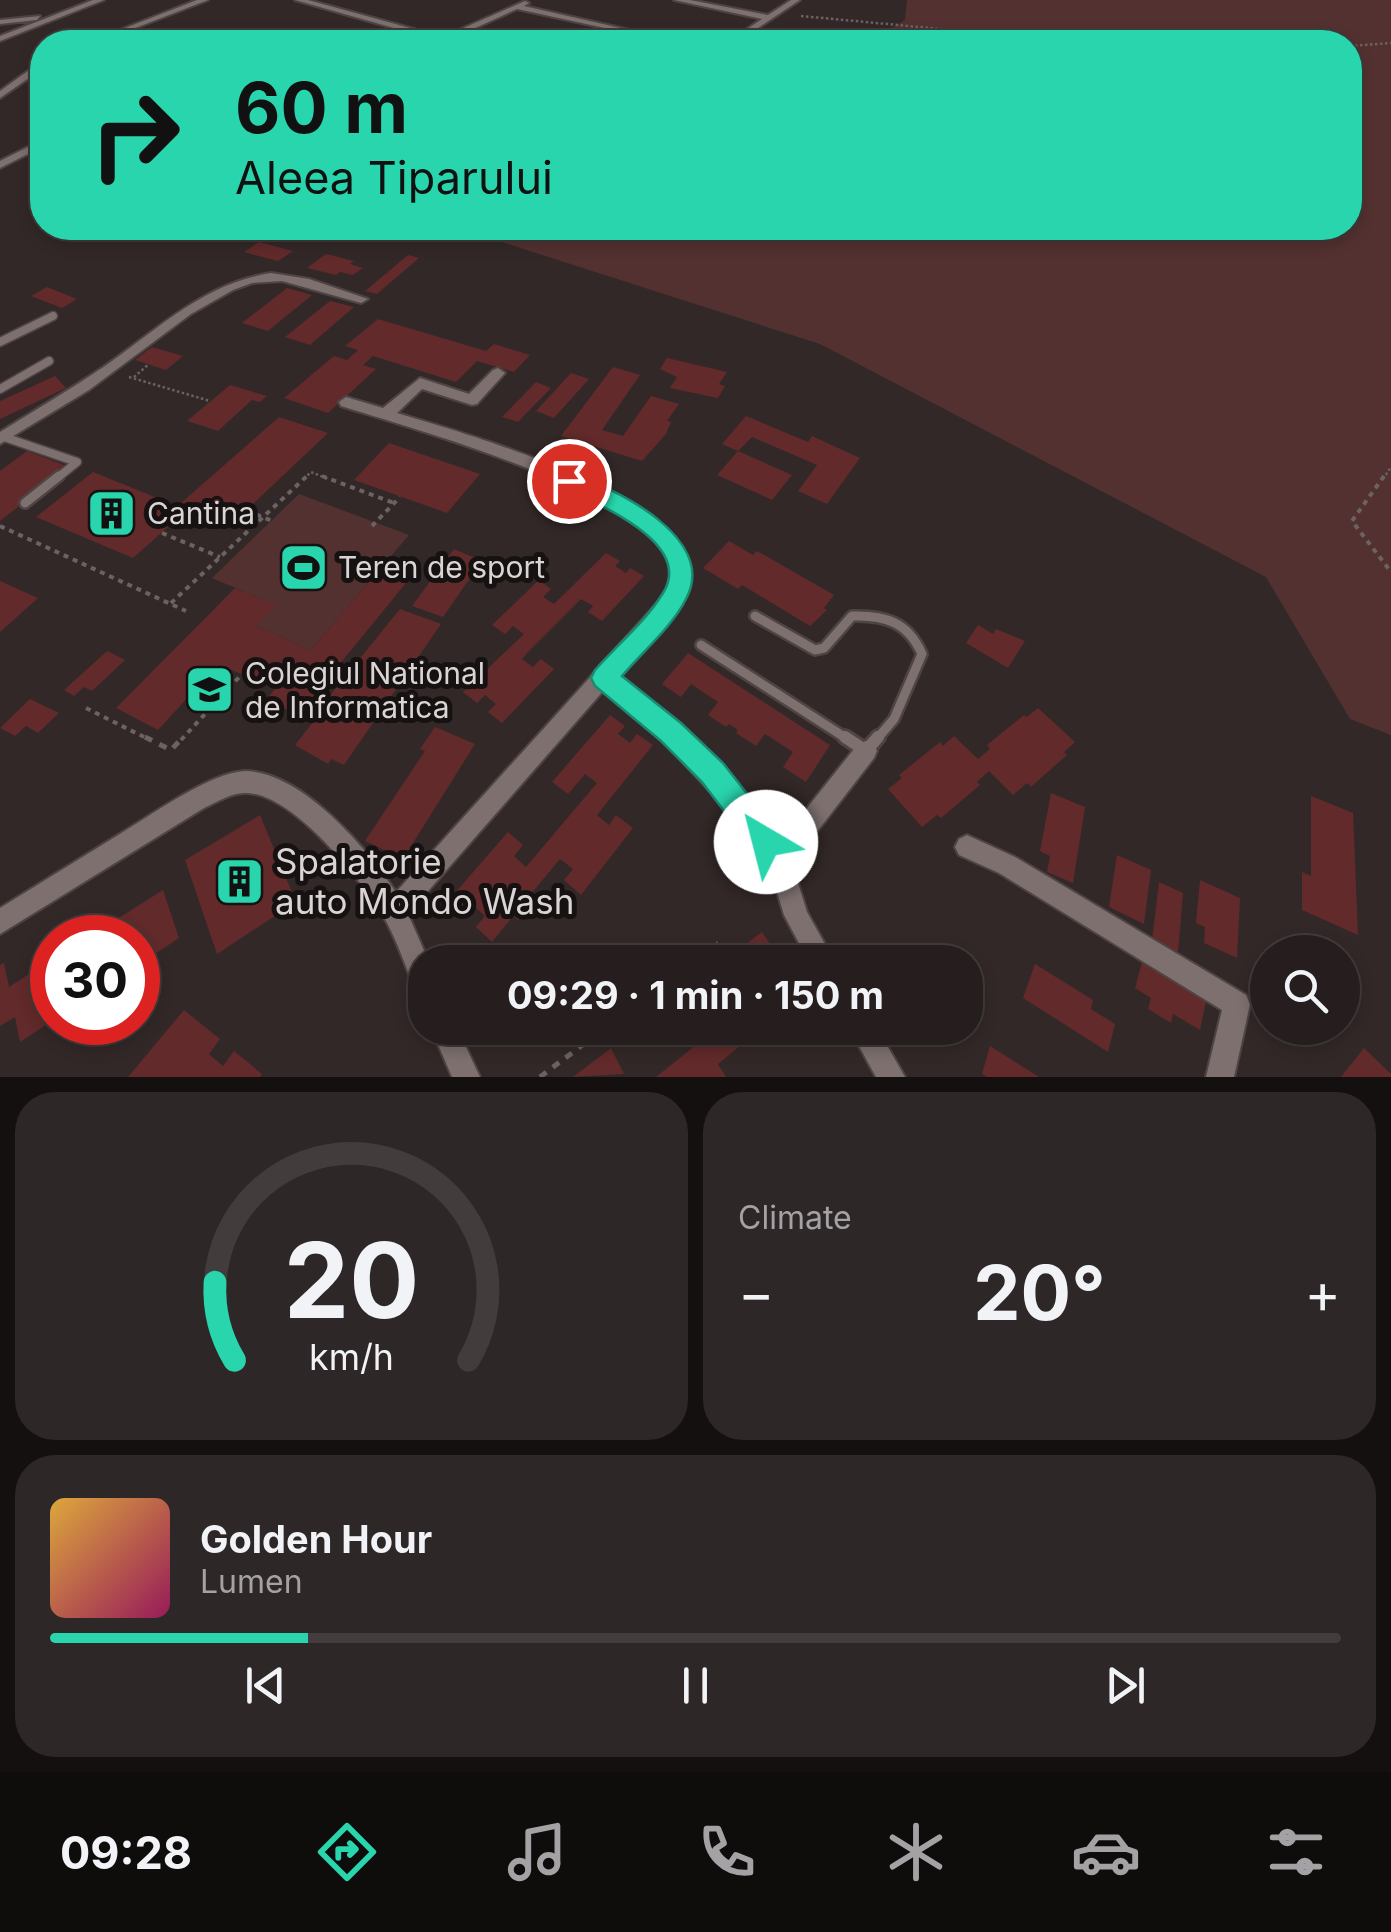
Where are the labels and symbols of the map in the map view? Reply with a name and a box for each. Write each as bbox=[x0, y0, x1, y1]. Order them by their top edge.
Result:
pin bbox=[527, 439, 612, 524]
building icon: Cantina bbox=[86, 487, 138, 539]
place label: Cantina bbox=[147, 495, 255, 531]
sports icon: Teren de sport bbox=[277, 541, 329, 593]
place label: Teren de sport bbox=[338, 549, 545, 585]
place label: Colegiul National de Informatica bbox=[245, 655, 485, 725]
school or university icon: Colegiul National de Informatica bbox=[184, 664, 236, 716]
position arrow bbox=[714, 790, 818, 894]
place label: Spalatorie auto Mondo Wash bbox=[275, 840, 574, 922]
building icon: Spalatorie auto Mondo Wash bbox=[214, 855, 266, 907]
speed limit sign: 30 bbox=[30, 915, 160, 1045]

